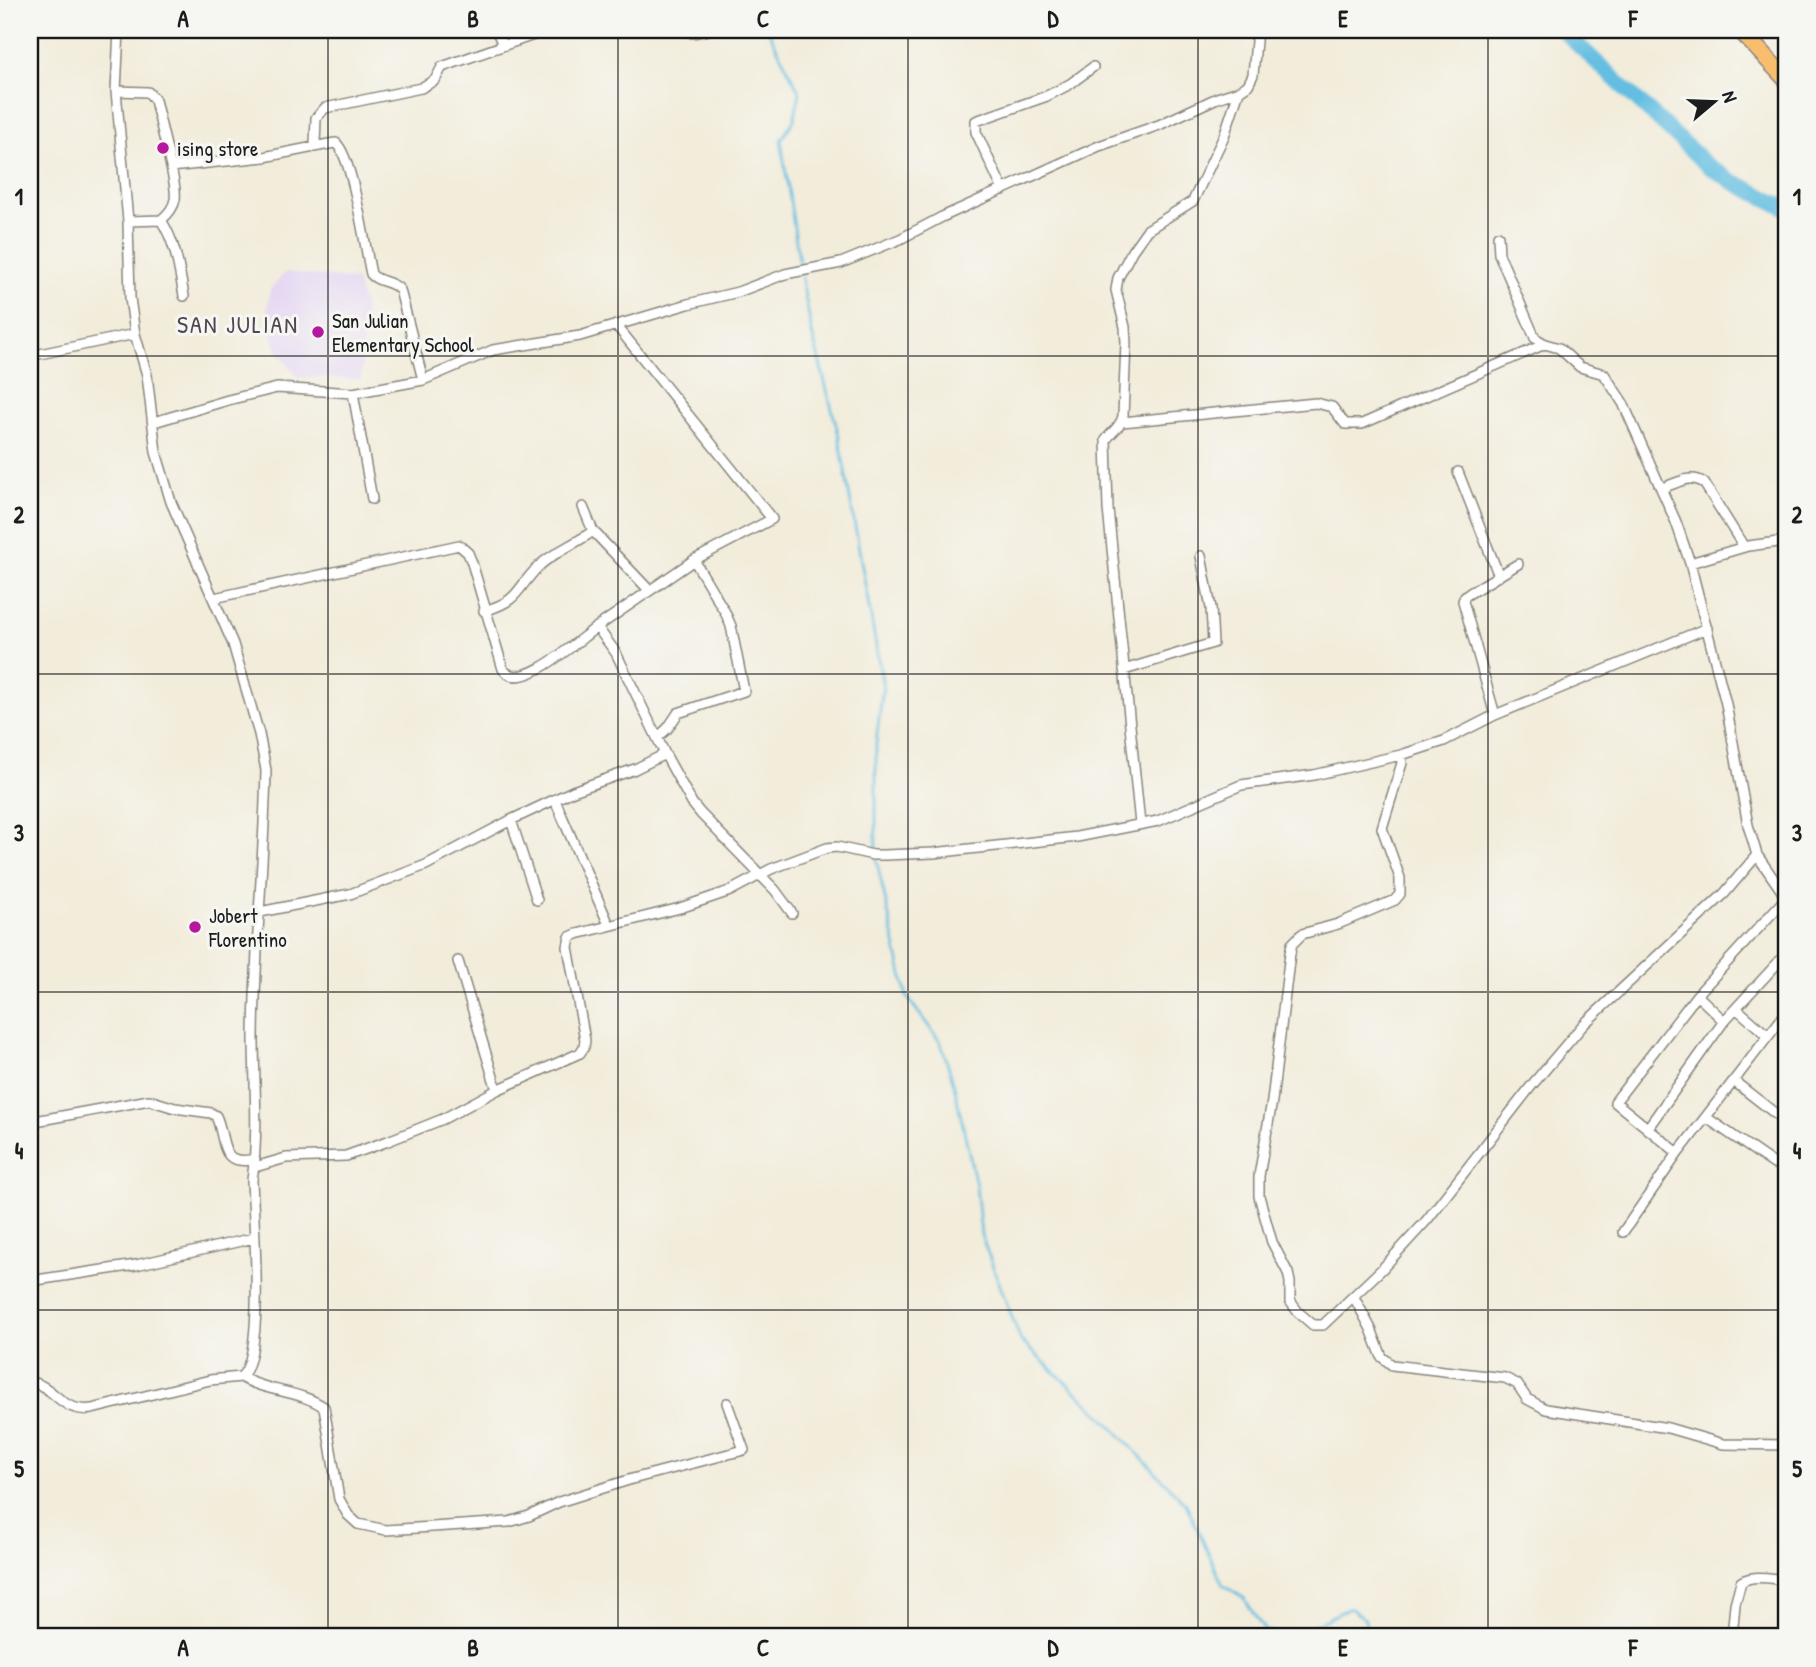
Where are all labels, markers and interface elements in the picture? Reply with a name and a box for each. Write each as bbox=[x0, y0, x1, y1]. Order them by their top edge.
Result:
text: A bbox=[177, 3, 189, 34]
text: B bbox=[467, 3, 479, 34]
text: C bbox=[757, 3, 769, 34]
text: D bbox=[1048, 3, 1060, 34]
text: E bbox=[1338, 3, 1349, 34]
text: F bbox=[1628, 3, 1639, 34]
north arrow bbox=[1680, 66, 1750, 136]
text: N bbox=[1716, 87, 1744, 105]
place label: ising store bbox=[177, 134, 258, 163]
marker: ising store bbox=[155, 140, 171, 156]
text: 1 bbox=[15, 181, 23, 212]
text: 1 bbox=[1793, 181, 1801, 212]
place label: San Julian Elementary School bbox=[332, 306, 474, 359]
district label: SAN JULIAN bbox=[177, 308, 299, 340]
marker: San Julian Elementary School bbox=[310, 324, 326, 340]
text: 2 bbox=[14, 499, 25, 530]
text: 2 bbox=[1792, 499, 1803, 530]
text: 3 bbox=[14, 817, 24, 848]
text: 3 bbox=[1792, 817, 1802, 848]
place label: Jobert Florentino bbox=[208, 901, 287, 954]
marker: Jobert Florentino bbox=[187, 919, 203, 935]
text: 4 bbox=[15, 1135, 24, 1166]
text: 4 bbox=[1793, 1135, 1802, 1166]
text: 5 bbox=[14, 1453, 24, 1484]
text: 5 bbox=[1792, 1453, 1802, 1484]
text: A bbox=[177, 1632, 189, 1663]
text: B bbox=[467, 1632, 479, 1663]
text: C bbox=[757, 1632, 769, 1663]
text: D bbox=[1048, 1632, 1060, 1663]
text: E bbox=[1338, 1632, 1349, 1663]
text: F bbox=[1628, 1632, 1639, 1663]

